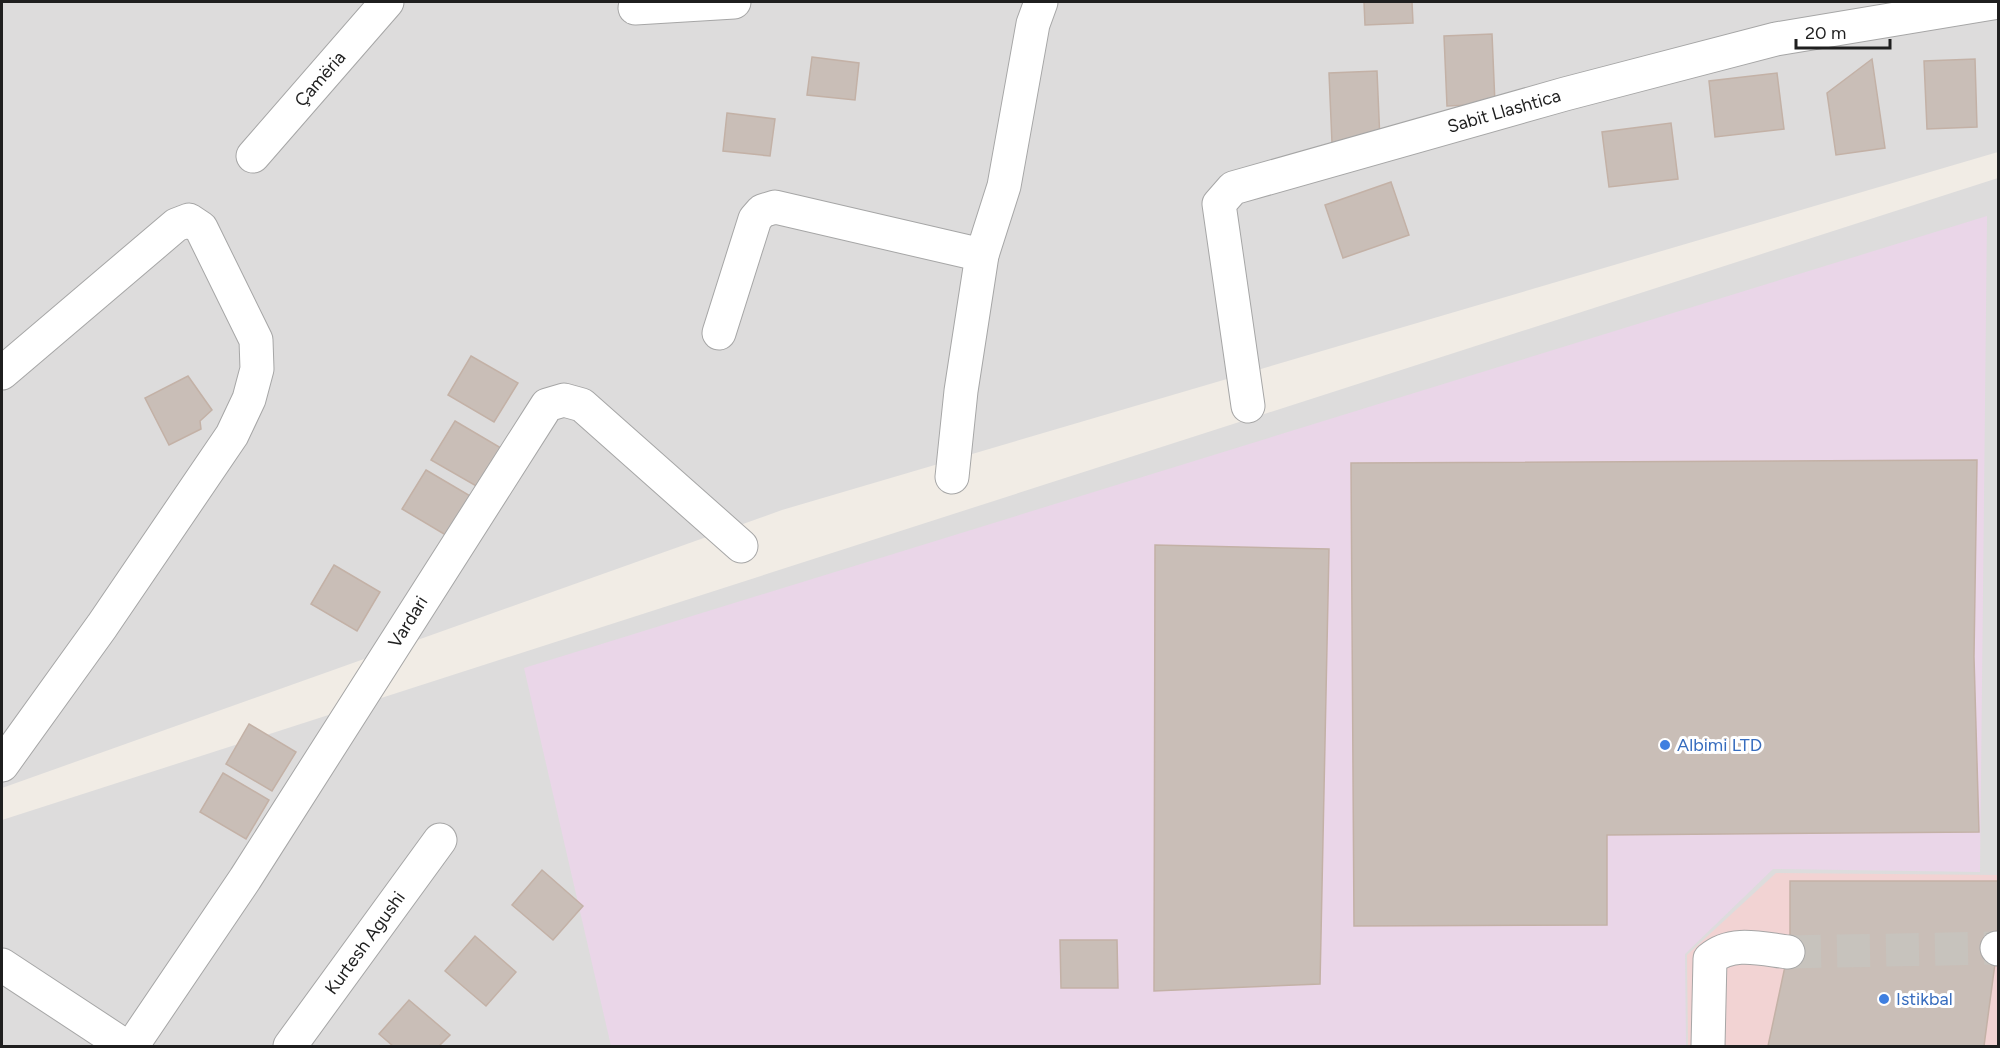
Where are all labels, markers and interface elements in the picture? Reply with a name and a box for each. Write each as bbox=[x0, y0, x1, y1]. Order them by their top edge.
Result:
scale bar bbox=[1796, 12, 1890, 50]
text: 20 m bbox=[1805, 22, 1846, 44]
street label: Çamëria bbox=[290, 47, 350, 111]
street label: Sabit Llashtica bbox=[1445, 84, 1563, 138]
street label: Vardari bbox=[384, 592, 432, 652]
place label: Albimi LTD bbox=[1677, 734, 1762, 756]
marker: Albimi LTD bbox=[1658, 738, 1672, 752]
street label: Kurtesh Agushi bbox=[320, 887, 410, 999]
place label: Istikbal bbox=[1896, 988, 1953, 1010]
marker: Istikbal bbox=[1877, 992, 1891, 1006]

